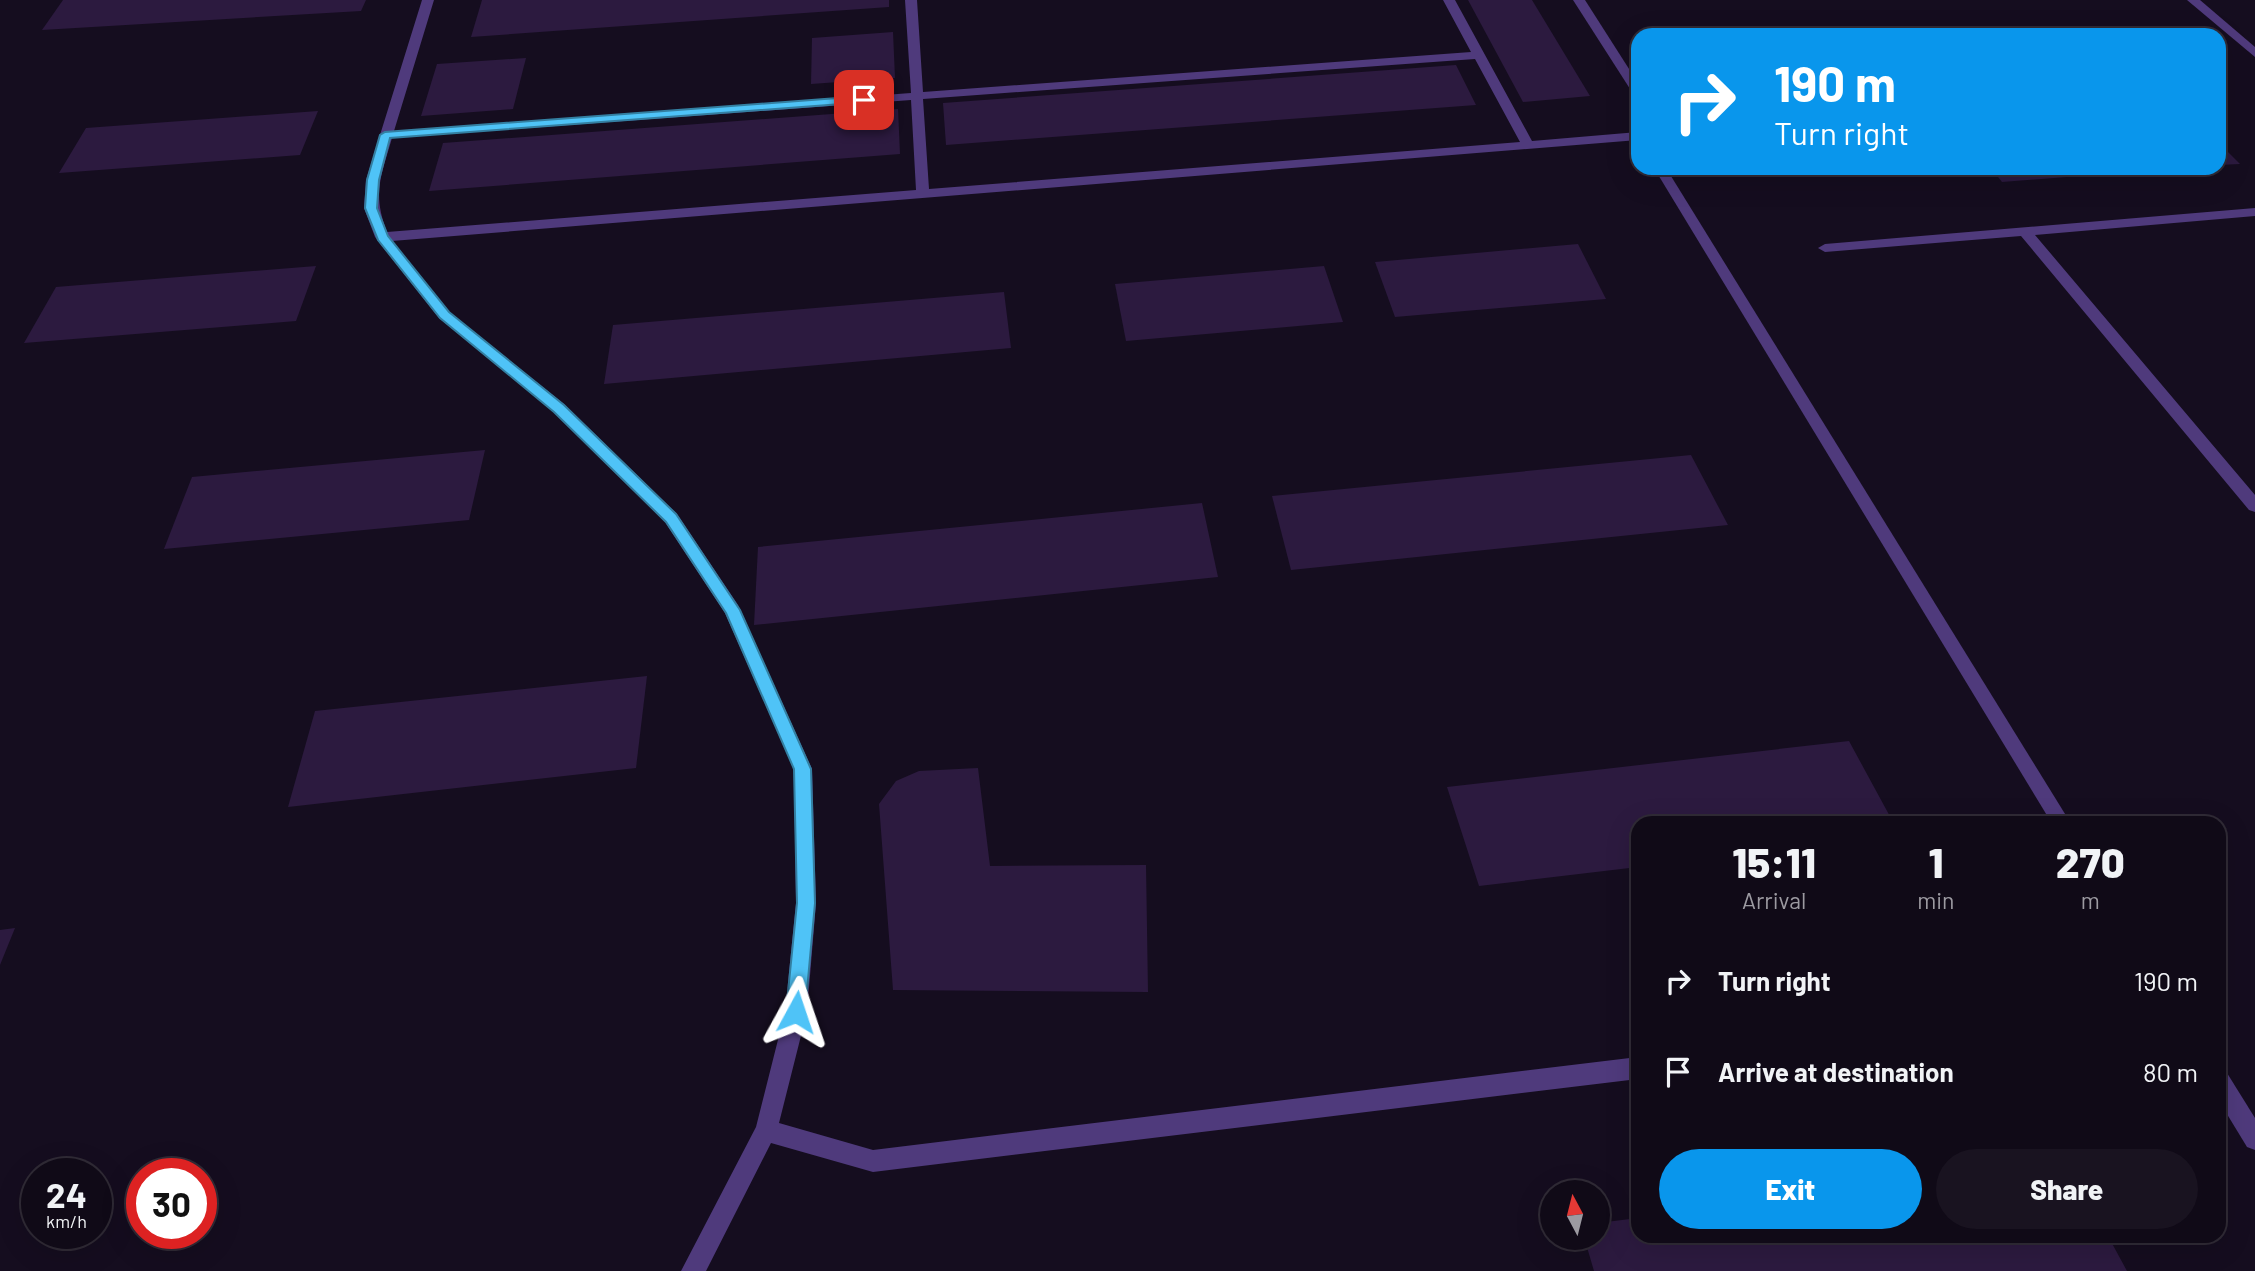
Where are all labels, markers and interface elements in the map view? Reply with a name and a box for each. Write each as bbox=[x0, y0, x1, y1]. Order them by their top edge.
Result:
text: 190 m bbox=[1774, 53, 1896, 112]
icon: right bbox=[1659, 56, 1750, 147]
pin bbox=[834, 70, 894, 130]
icon: arrive bbox=[845, 81, 883, 119]
text: Turn right bbox=[1774, 113, 1909, 151]
text: 15:11 bbox=[1732, 836, 1816, 886]
text: 1 bbox=[1928, 836, 1943, 886]
text: 270 bbox=[2056, 836, 2125, 886]
text: Arrival bbox=[1742, 886, 1806, 914]
text: min bbox=[1917, 886, 1955, 914]
text: m bbox=[2081, 886, 2100, 914]
icon: right bbox=[1659, 962, 1697, 1000]
text: Turn right bbox=[1718, 965, 1831, 996]
text: 190 m bbox=[2134, 965, 2198, 996]
position arrow bbox=[759, 975, 833, 1049]
icon: arrive bbox=[1659, 1053, 1697, 1091]
text: Arrive at destination bbox=[1718, 1056, 1954, 1087]
text: 80 m bbox=[2143, 1056, 2198, 1087]
button: Exit bbox=[1659, 1149, 1922, 1229]
button: Share bbox=[1936, 1149, 2198, 1229]
speed limit sign: 30 bbox=[126, 1158, 217, 1249]
text: 24 bbox=[46, 1173, 87, 1215]
north arrow bbox=[1540, 1180, 1610, 1250]
map controls bbox=[1540, 1180, 1610, 1250]
text: km/h bbox=[46, 1210, 87, 1232]

